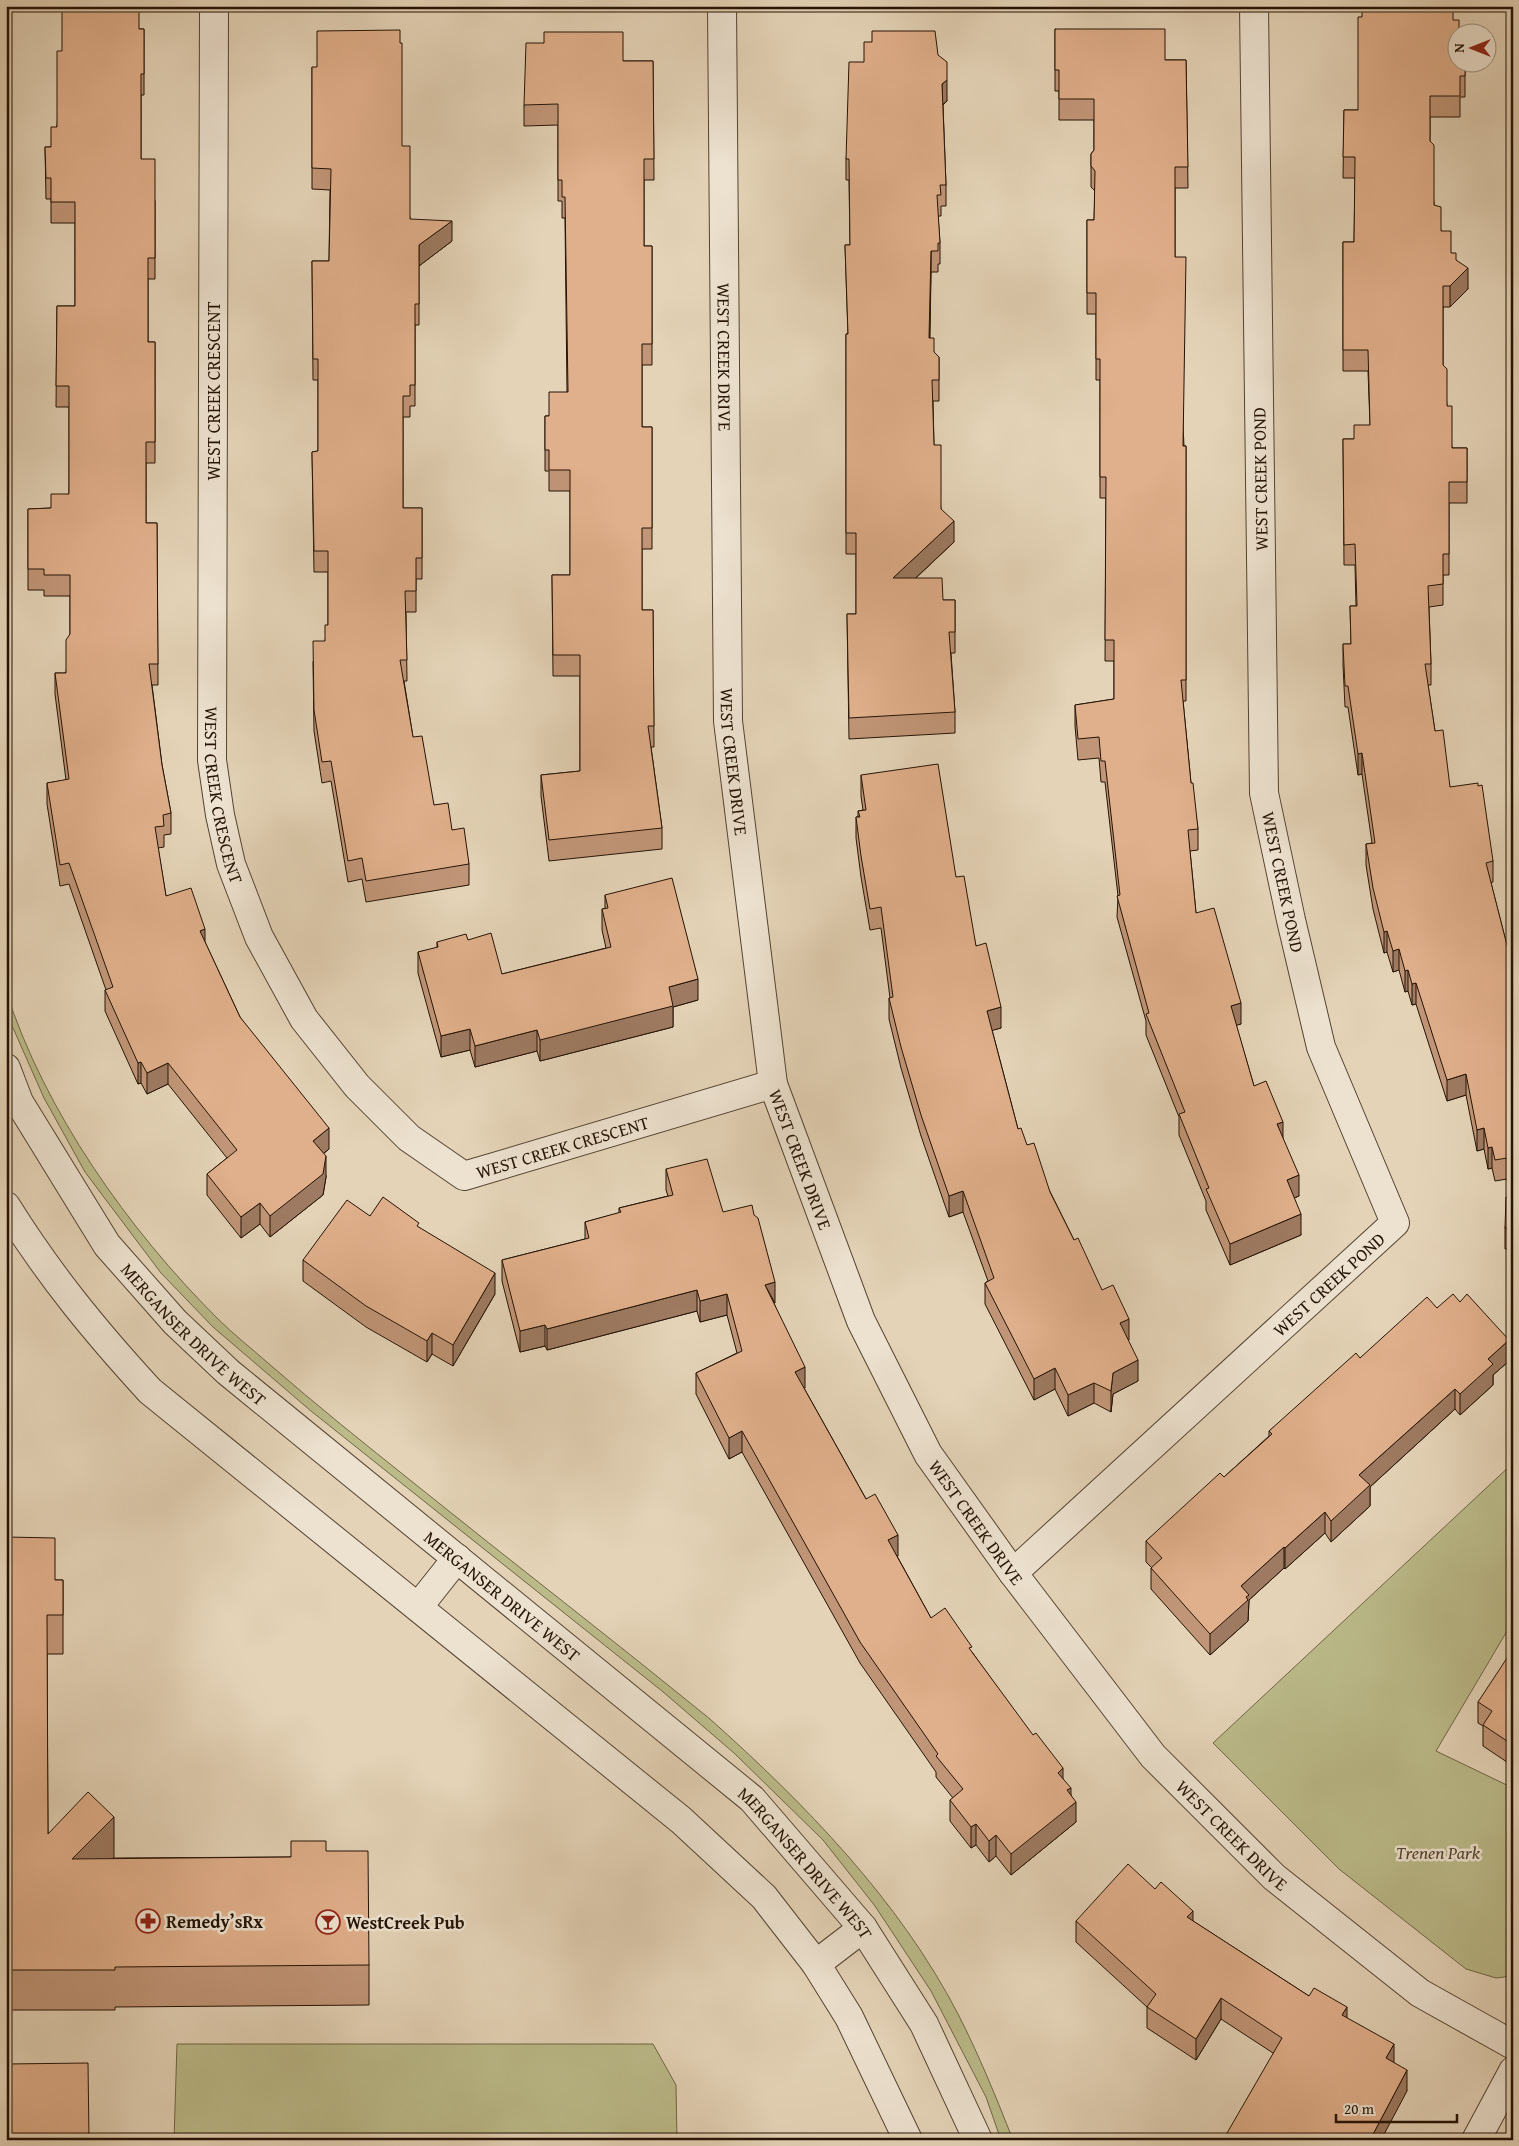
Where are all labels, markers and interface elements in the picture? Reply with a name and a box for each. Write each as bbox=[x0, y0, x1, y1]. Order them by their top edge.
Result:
north arrow bbox=[1446, 22, 1496, 72]
text: N bbox=[1449, 43, 1469, 53]
street label: WEST CREEK DRIVE bbox=[711, 283, 739, 431]
street label: WEST CREEK CRESCENT bbox=[200, 301, 227, 481]
street label: WEST CREEK POND bbox=[1245, 407, 1275, 551]
street label: WEST CREEK DRIVE bbox=[714, 688, 756, 837]
street label: WEST CREEK CRESCENT bbox=[198, 706, 251, 887]
street label: WEST CREEK POND bbox=[1255, 809, 1311, 955]
street label: WEST CREEK DRIVE bbox=[762, 1085, 839, 1233]
street label: WEST CREEK CRESCENT bbox=[473, 1108, 652, 1185]
street label: WEST CREEK POND bbox=[1266, 1225, 1391, 1342]
street label: MERGANSER DRIVE WEST bbox=[115, 1256, 273, 1412]
street label: WEST CREEK DRIVE bbox=[922, 1454, 1031, 1590]
street label: MERGANSER DRIVE WEST bbox=[418, 1524, 587, 1668]
street label: WEST CREEK DRIVE bbox=[1170, 1773, 1294, 1897]
street label: MERGANSER DRIVE WEST bbox=[732, 1780, 880, 1944]
park label: Trenen Park bbox=[1396, 1839, 1481, 1866]
pharmacy icon: Remedy’sRx bbox=[135, 1908, 161, 1934]
place label: Remedy’sRx bbox=[166, 1908, 264, 1935]
bar icon: WestCreek Pub bbox=[315, 1909, 341, 1935]
place label: WestCreek Pub bbox=[346, 1909, 465, 1936]
scale bar bbox=[1336, 2091, 1458, 2123]
text: 20 m bbox=[1344, 2098, 1375, 2119]

